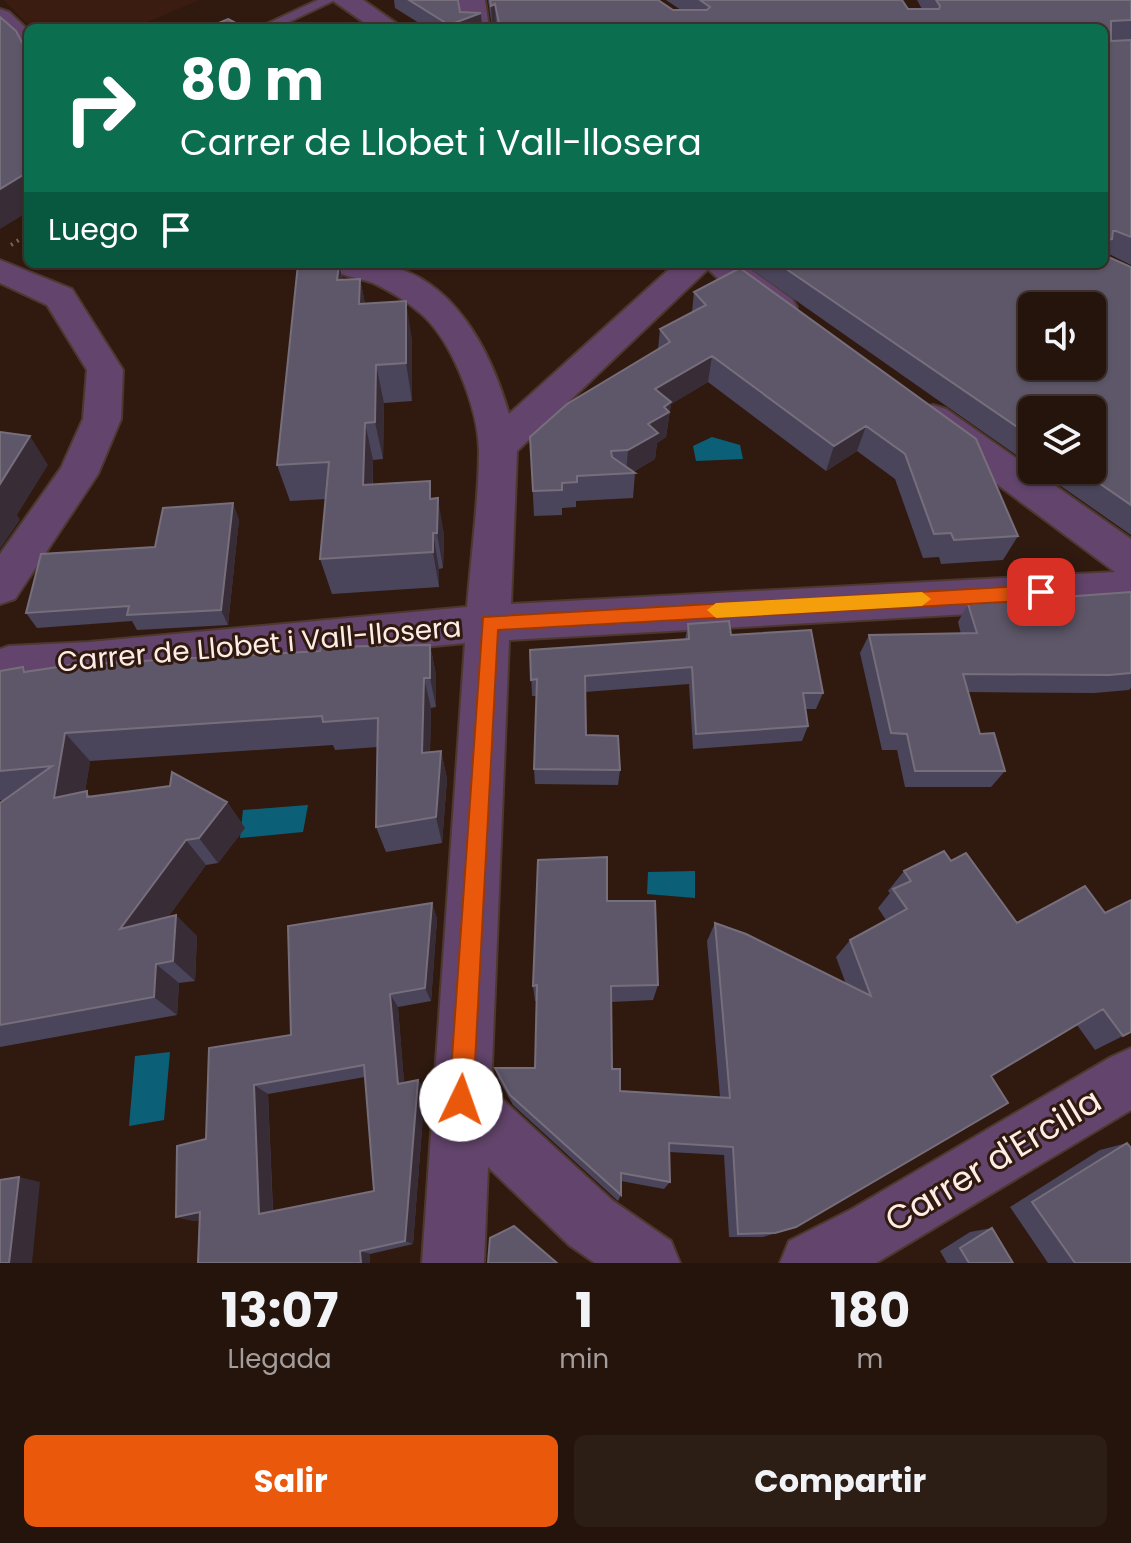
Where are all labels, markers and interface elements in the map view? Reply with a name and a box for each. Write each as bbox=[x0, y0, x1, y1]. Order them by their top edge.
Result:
text: 80 m bbox=[180, 41, 324, 120]
icon: right bbox=[48, 56, 152, 160]
text: Carrer de Llobet i Vall-llosera bbox=[180, 117, 702, 168]
text: Luego bbox=[48, 208, 138, 251]
icon: arrive bbox=[154, 208, 198, 252]
map controls bbox=[1018, 292, 1106, 484]
button: sound bbox=[1018, 292, 1106, 380]
button: layers bbox=[1018, 396, 1106, 484]
pin bbox=[1007, 558, 1075, 626]
icon: arrive bbox=[1019, 570, 1063, 614]
street label: Carrer de Llobet i Vall-llosera bbox=[55, 607, 463, 682]
position arrow bbox=[419, 1058, 503, 1142]
street label: Carrer d'Ercilla bbox=[876, 1076, 1110, 1244]
text: 13:07 bbox=[221, 1277, 338, 1344]
text: 1 bbox=[575, 1277, 593, 1344]
text: 180 bbox=[830, 1277, 910, 1344]
text: Llegada bbox=[228, 1341, 332, 1377]
text: min bbox=[559, 1341, 609, 1377]
text: m bbox=[857, 1341, 883, 1377]
button: Salir bbox=[24, 1435, 558, 1527]
button: Compartir bbox=[574, 1435, 1107, 1527]

